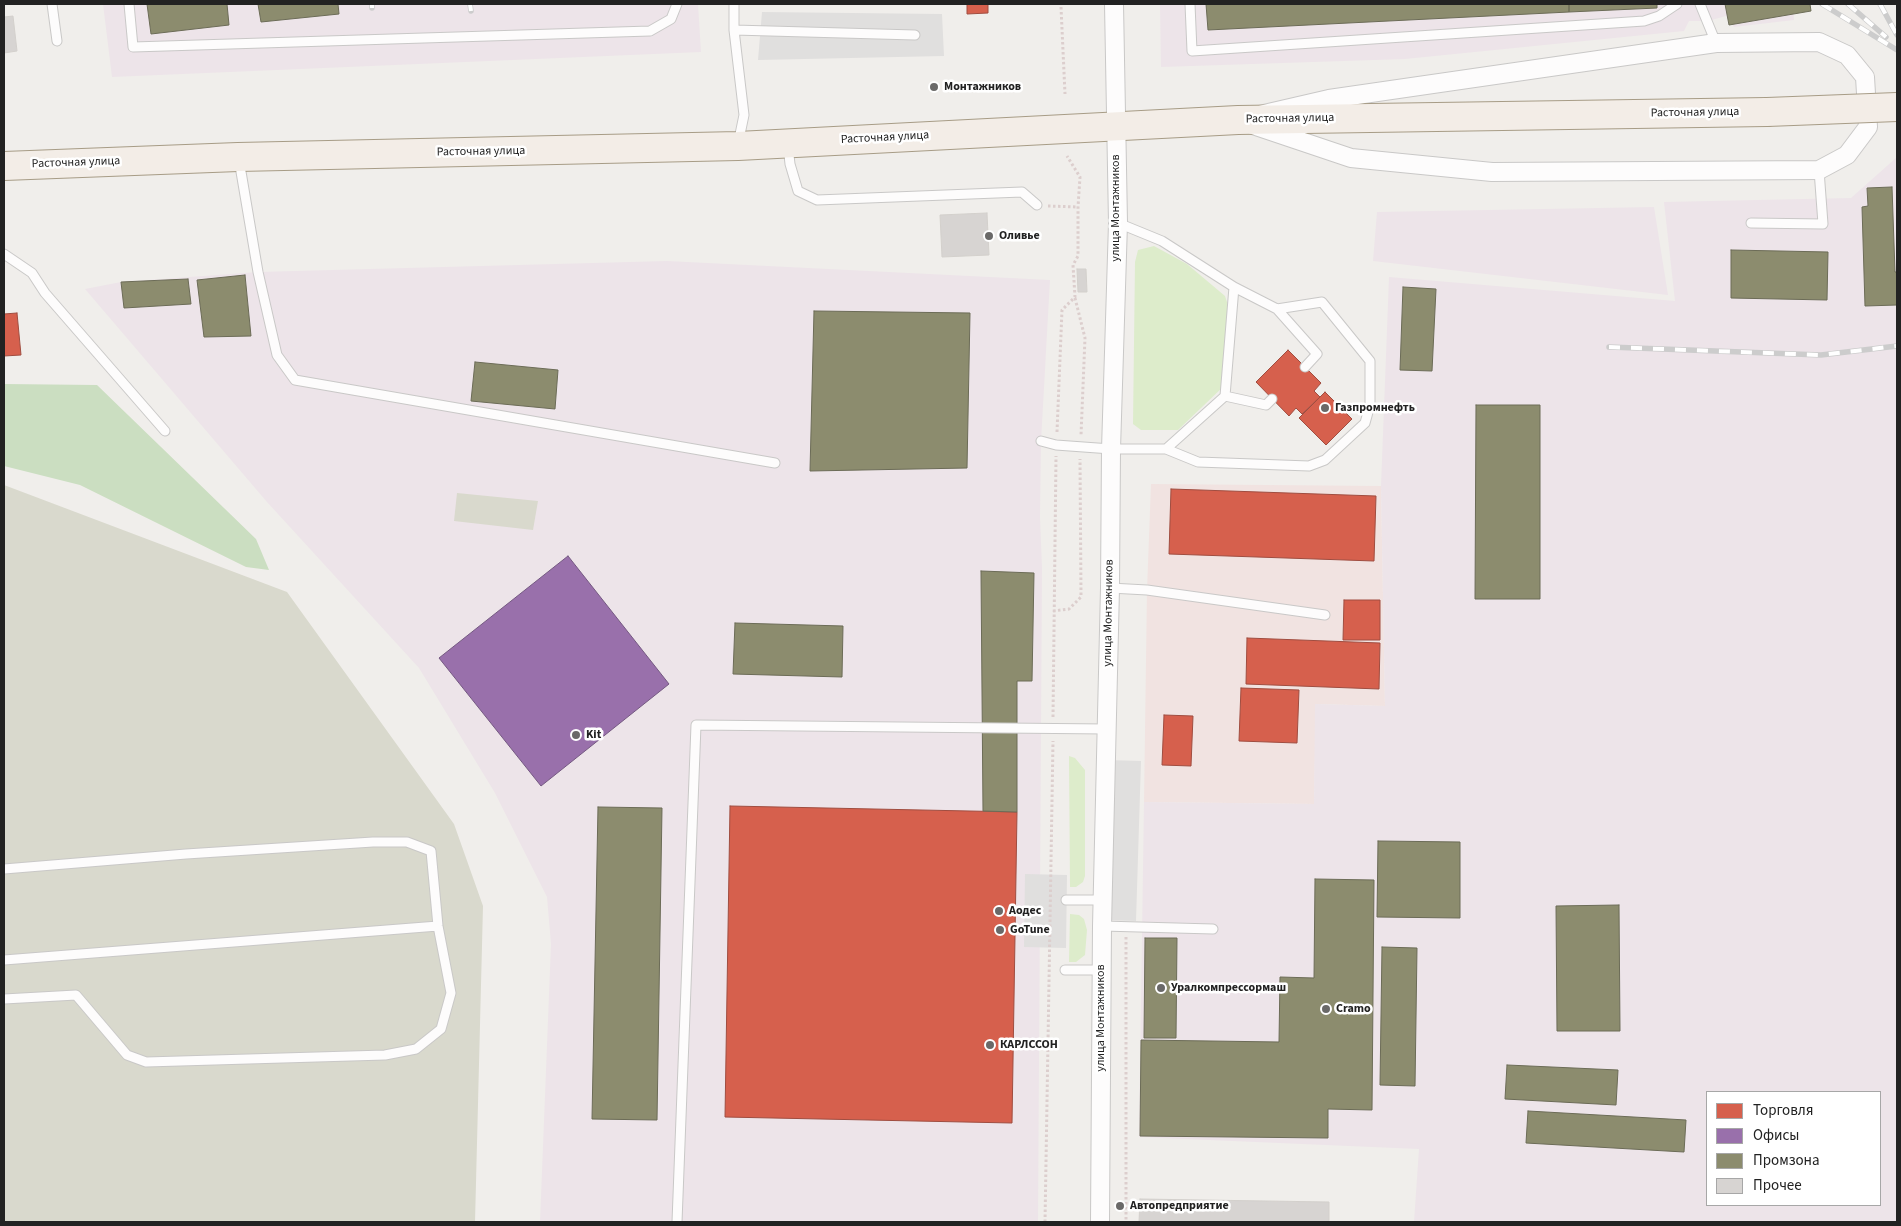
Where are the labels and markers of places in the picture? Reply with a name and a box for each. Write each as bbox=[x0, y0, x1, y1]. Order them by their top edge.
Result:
place label: Монтажников bbox=[944, 80, 1021, 94]
marker: Монтажников bbox=[928, 81, 940, 93]
place label: Оливье bbox=[999, 229, 1040, 243]
marker: Оливье bbox=[983, 230, 995, 242]
place label: Газпромнефть bbox=[1335, 401, 1415, 415]
marker: Газпромнефть bbox=[1319, 402, 1331, 414]
place label: Kit bbox=[586, 728, 601, 742]
marker: Kit bbox=[570, 729, 582, 741]
place label: Аодес bbox=[1009, 904, 1041, 918]
marker: Аодес bbox=[993, 905, 1005, 917]
place label: GoTune bbox=[1010, 923, 1050, 937]
marker: GoTune bbox=[994, 924, 1006, 936]
place label: Уралкомпрессормаш bbox=[1171, 981, 1286, 995]
marker: Уралкомпрессормаш bbox=[1155, 982, 1167, 994]
place label: Cramo bbox=[1336, 1002, 1371, 1016]
marker: Cramo bbox=[1320, 1003, 1332, 1015]
place label: КАРЛССОН bbox=[1000, 1038, 1058, 1052]
marker: КАРЛССОН bbox=[984, 1039, 996, 1051]
place label: Автопредприятие bbox=[1130, 1199, 1229, 1213]
marker: Автопредприятие bbox=[1114, 1200, 1126, 1212]

